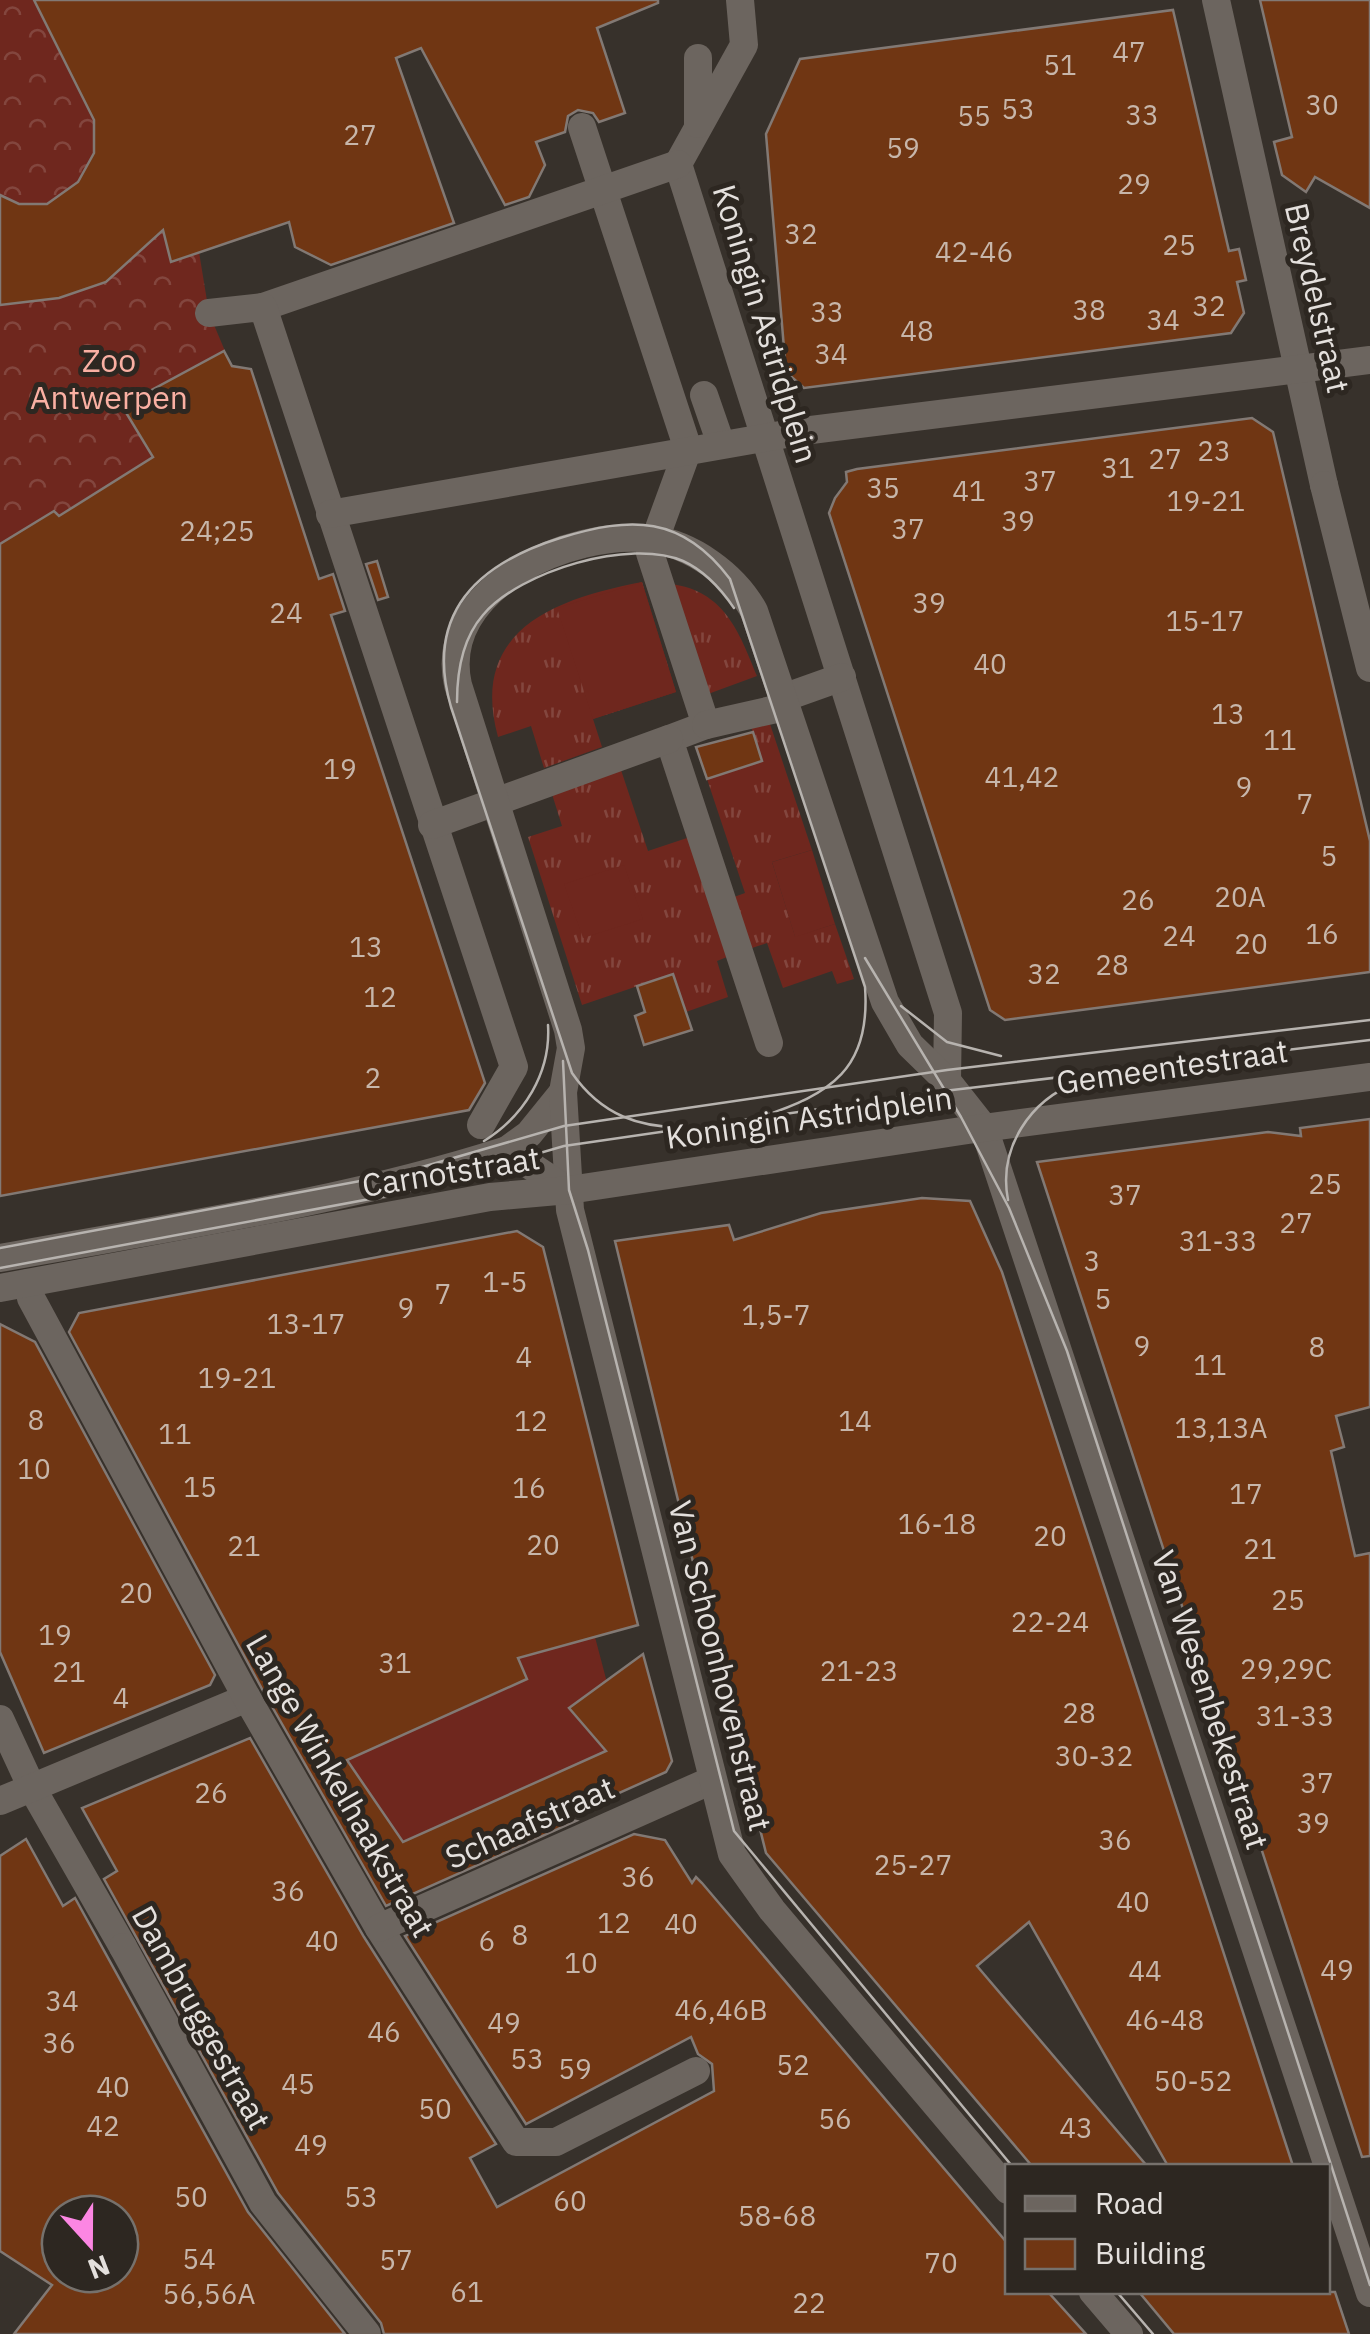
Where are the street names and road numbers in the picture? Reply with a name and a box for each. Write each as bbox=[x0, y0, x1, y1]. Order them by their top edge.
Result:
street label: Koningin Astridplein bbox=[704, 179, 828, 468]
street label: Breydelstraat bbox=[1276, 198, 1360, 397]
street label: Gemeentestraat bbox=[1053, 1029, 1290, 1103]
street label: Koningin Astridplein bbox=[663, 1076, 955, 1158]
street label: Carnotstraat bbox=[359, 1136, 543, 1206]
street label: Van Schoonhovenstraat bbox=[660, 1496, 782, 1835]
street label: Van Wesenbekestraat bbox=[1143, 1545, 1279, 1855]
street label: Lange Winkelhaakstraat bbox=[237, 1627, 445, 1944]
street label: Schaafstraat bbox=[438, 1766, 621, 1878]
street label: Dambruggestraat bbox=[123, 1898, 281, 2137]

